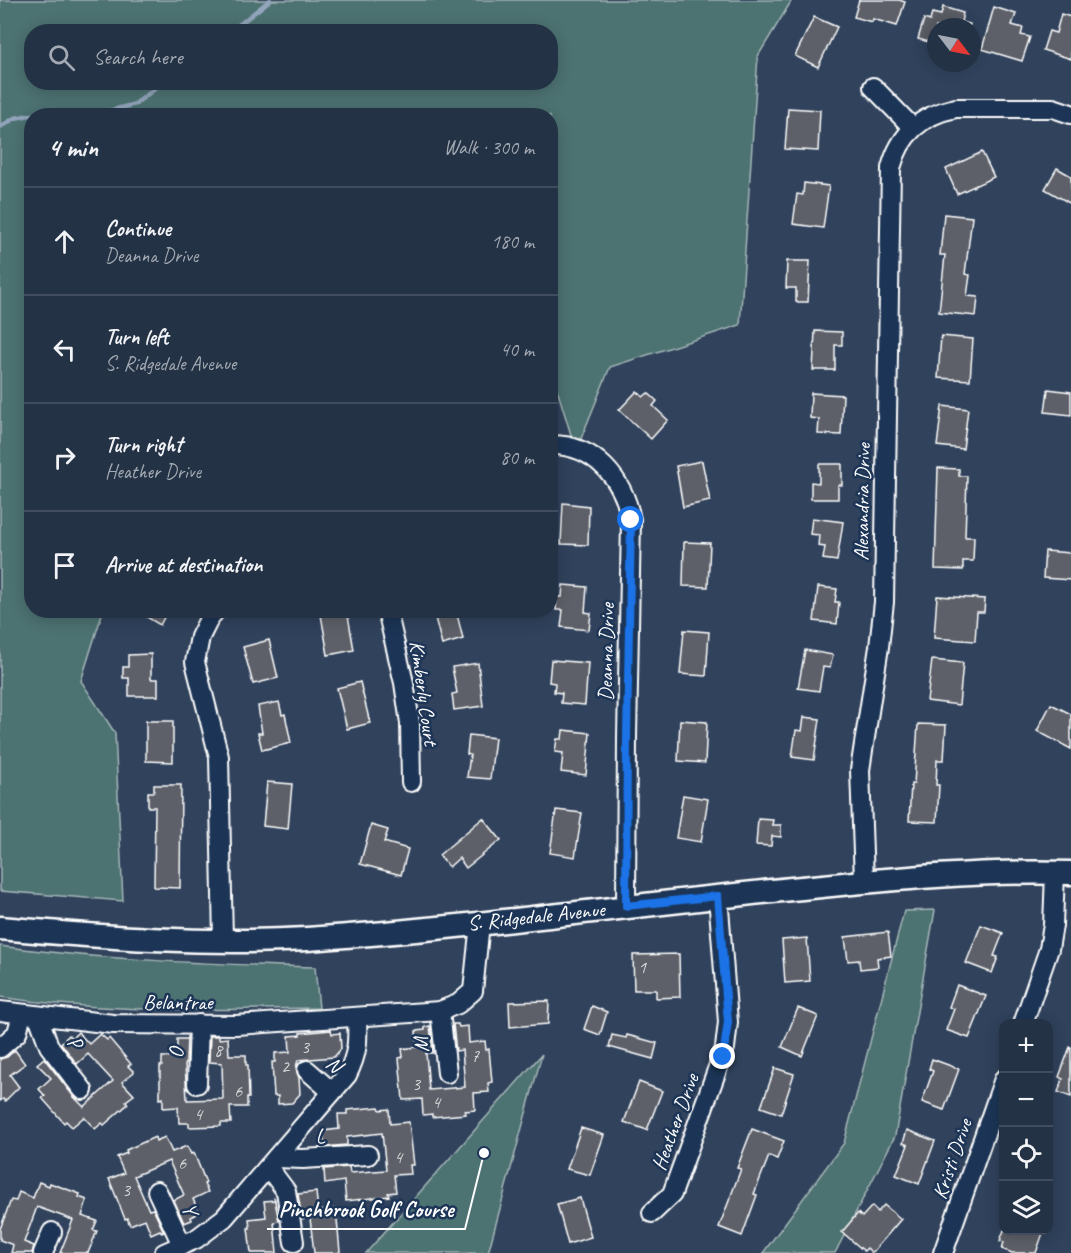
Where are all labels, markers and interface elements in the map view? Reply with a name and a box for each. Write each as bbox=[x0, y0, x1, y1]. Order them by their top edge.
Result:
north arrow bbox=[927, 18, 981, 72]
search box bbox=[24, 24, 558, 90]
icon: search bbox=[45, 41, 78, 74]
text: Search here bbox=[93, 43, 183, 71]
text: 4 min bbox=[48, 131, 98, 164]
text: Walk · 300 m bbox=[444, 135, 534, 160]
text: Continue bbox=[105, 215, 171, 243]
icon: ahead bbox=[48, 225, 81, 258]
text: 180 m bbox=[491, 229, 534, 254]
text: Deanna Drive bbox=[105, 243, 198, 268]
text: Turn left bbox=[105, 323, 169, 351]
icon: left bbox=[48, 333, 81, 366]
text: 40 m bbox=[500, 337, 534, 362]
text: S. Ridgedale Avenue bbox=[105, 351, 236, 376]
text: Turn right bbox=[105, 431, 182, 459]
icon: right bbox=[48, 441, 81, 474]
street label: Alexandria Drive bbox=[848, 442, 876, 561]
text: 80 m bbox=[500, 445, 534, 470]
text: Heather Drive bbox=[105, 459, 201, 484]
route start bbox=[617, 506, 643, 532]
icon: arrive bbox=[48, 549, 81, 582]
text: Arrive at destination bbox=[105, 551, 262, 579]
street label: Deanna Drive bbox=[592, 602, 620, 701]
street label: Kimberly Court bbox=[404, 639, 444, 749]
street label: S. Ridgedale Avenue bbox=[466, 896, 608, 936]
house number: 1 bbox=[638, 956, 647, 978]
street label: Belantrae bbox=[143, 989, 215, 1015]
map controls bbox=[999, 1019, 1053, 1235]
button: + bbox=[999, 1019, 1053, 1073]
street label: P bbox=[62, 1030, 90, 1056]
street label: M bbox=[407, 1034, 435, 1054]
house number: 3 bbox=[301, 1036, 311, 1058]
house number: 8 bbox=[214, 1039, 224, 1061]
route end bbox=[709, 1043, 735, 1069]
street label: O bbox=[163, 1045, 189, 1059]
house number: 7 bbox=[471, 1045, 480, 1067]
street label: N bbox=[321, 1050, 350, 1080]
house number: 2 bbox=[281, 1055, 291, 1077]
street label: Heather Drive bbox=[646, 1069, 705, 1174]
house number: 3 bbox=[412, 1073, 422, 1095]
button: − bbox=[999, 1073, 1053, 1127]
house number: 6 bbox=[234, 1080, 243, 1102]
house number: 4 bbox=[432, 1091, 442, 1113]
house number: 4 bbox=[194, 1103, 204, 1125]
street label: Kristi Drive bbox=[926, 1114, 978, 1202]
street label: L bbox=[315, 1123, 326, 1149]
button: locate bbox=[999, 1127, 1053, 1181]
house number: 4 bbox=[394, 1146, 404, 1168]
house number: 6 bbox=[178, 1152, 187, 1174]
house number: 3 bbox=[122, 1179, 132, 1201]
button: layers bbox=[999, 1181, 1053, 1235]
callout: Pinchbrook Golf Course bbox=[267, 1189, 465, 1229]
text: Pinchbrook Golf Course bbox=[279, 1196, 456, 1224]
street label: Y bbox=[176, 1199, 206, 1223]

